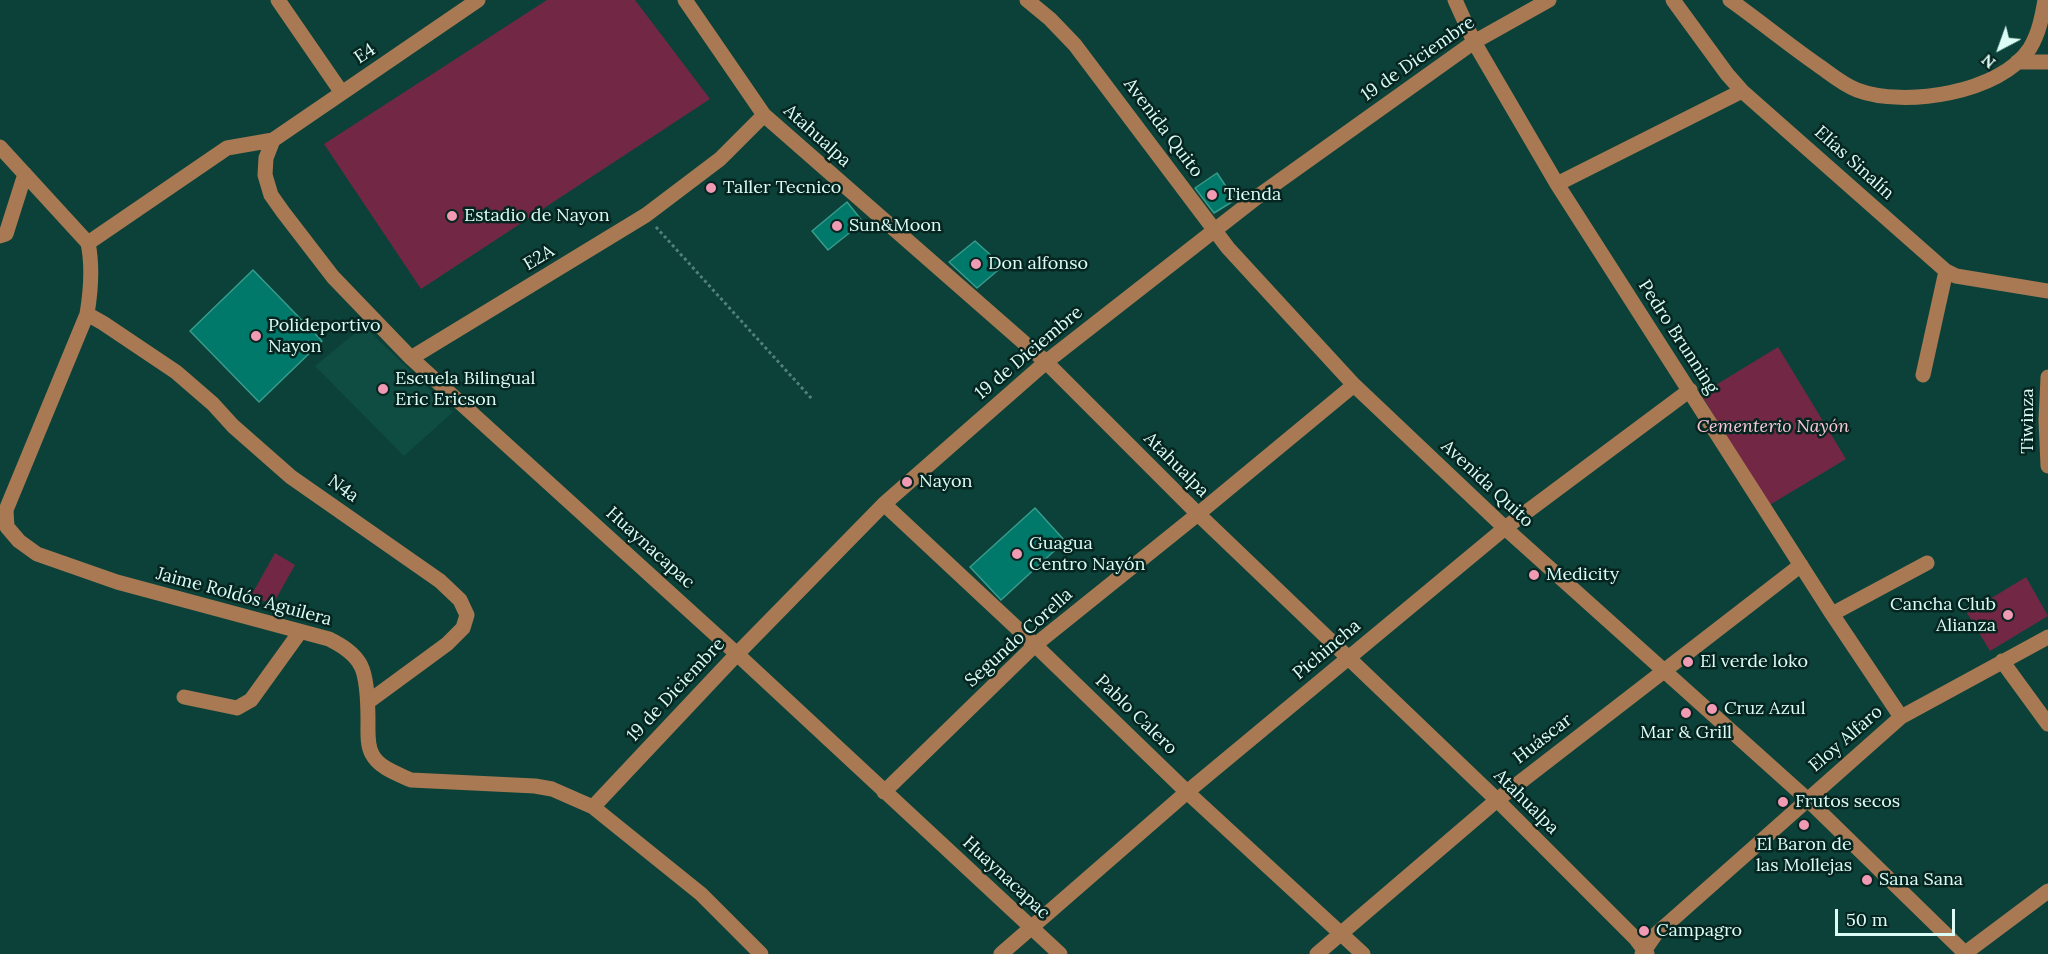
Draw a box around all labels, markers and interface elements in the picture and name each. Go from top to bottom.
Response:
street label: 19 de Diciembre [1357,12,1479,106]
north arrow [1970,18,2030,78]
street label: E4 [350,39,380,69]
text: N [1977,50,1999,73]
street label: Avenida Quito [1119,74,1207,182]
street label: Atahualpa [779,100,855,172]
street label: Elías Sinalín [1810,122,1898,204]
place label: Taller Tecnico [723,177,841,199]
marker: Taller Tecnico [704,181,718,195]
place label: Tienda [1224,184,1281,206]
marker: Tienda [1205,188,1219,202]
place label: Estadio de Nayon [464,205,610,227]
marker: Estadio de Nayon [445,209,459,223]
place label: Sun&Moon [849,215,942,237]
marker: Sun&Moon [830,219,844,233]
street label: E2A [520,240,558,276]
place label: Don alfonso [988,253,1088,275]
marker: Don alfonso [969,257,983,271]
street label: Pedro Brunning [1633,276,1723,398]
street label: 19 de Diciembre [971,302,1087,404]
place label: Polideportivo Nayon [268,315,380,358]
marker: Polideportivo Nayon [249,329,263,343]
place label: Escuela Bilingual Eric Ericson [395,368,535,410]
marker: Escuela Bilingual Eric Ericson [376,382,390,396]
street label: Tiwinza [2017,388,2039,454]
park label: Cementerio Nayón [1697,416,1849,438]
street label: Atahualpa [1139,428,1213,502]
street label: Avenida Quito [1436,436,1538,532]
street label: N4a [323,471,363,507]
place label: Nayon [919,471,973,493]
marker: Nayon [900,475,914,489]
street label: Huaynacapac [601,503,699,593]
place label: Guagua Centro Nayón [1029,533,1146,576]
marker: Guagua Centro Nayón [1010,547,1024,561]
street label: Jaime Roldós Aguilera [154,563,334,631]
place label: Medicity [1546,564,1619,586]
marker: Medicity [1527,568,1541,582]
street label: Segundo Corella [961,584,1077,692]
place label: Cancha Club Alianza [1890,594,1996,636]
marker: Cancha Club Alianza [2001,608,2015,622]
street label: Pichincha [1289,615,1365,685]
street label: 19 de Diciembre [622,634,730,746]
place label: El verde loko [1700,651,1808,673]
marker: El verde loko [1681,655,1695,669]
street label: Pablo Calero [1091,671,1181,759]
place label: Cruz Azul [1724,698,1806,720]
street label: Eloy Alfaro [1805,701,1887,777]
marker: Cruz Azul [1705,702,1719,716]
marker: Mar & Grill [1679,706,1693,720]
street label: Huáscar [1509,709,1577,769]
place label: Mar & Grill [1640,722,1732,744]
street label: Atahualpa [1489,765,1563,839]
place label: Frutos secos [1795,791,1900,813]
marker: Frutos secos [1776,795,1790,809]
marker: El Baron de las Mollejas [1797,818,1811,832]
street label: Huaynacapac [958,832,1054,924]
place label: El Baron de las Mollejas [1756,834,1852,876]
place label: Sana Sana [1879,869,1963,891]
marker: Sana Sana [1860,873,1874,887]
scale bar [1838,897,1958,935]
text: 50 m [1846,908,1888,931]
place label: Campagro [1656,920,1742,942]
marker: Campagro [1637,924,1651,938]

